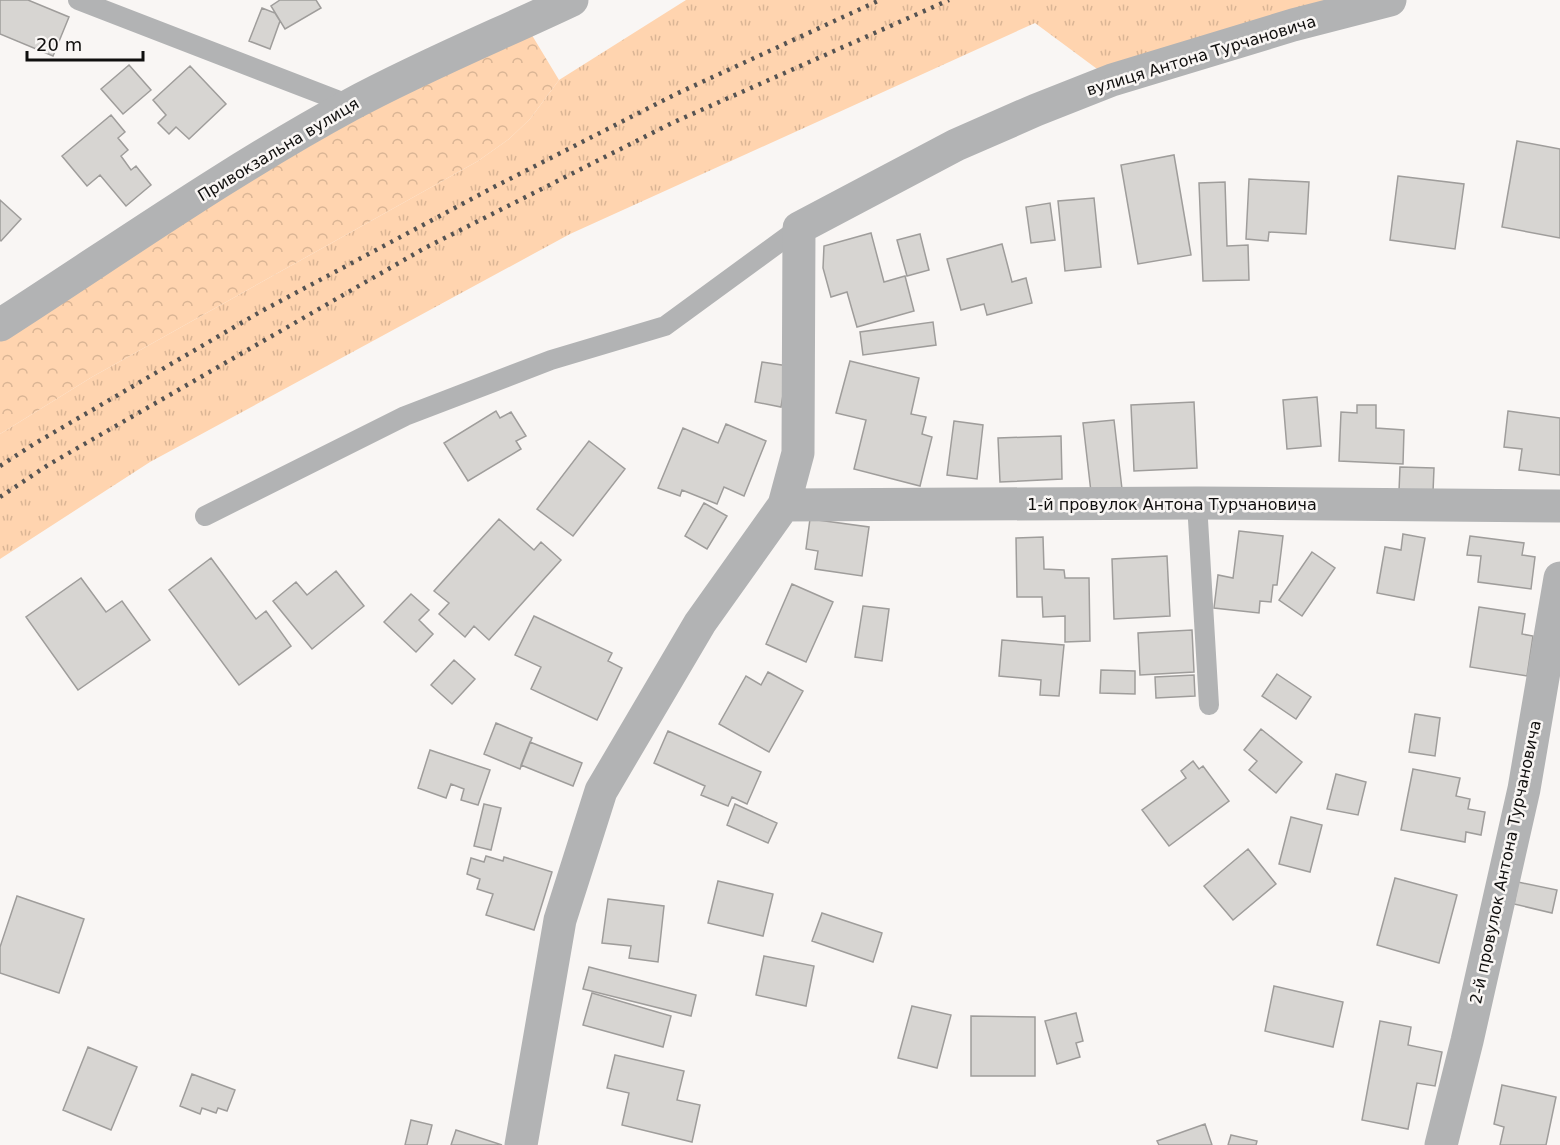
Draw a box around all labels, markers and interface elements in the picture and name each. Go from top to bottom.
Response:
street label: вулиця Антона Турчановича [1084,11,1318,99]
scale bar [27,24,142,62]
text: 20 m [36,34,82,55]
street label: Привокзальна вулиця [194,94,362,205]
street label: 1-й провулок Антона Турчановича [1027,495,1317,514]
street label: 2-й провулок Антона Турчановича [1466,719,1545,1006]

